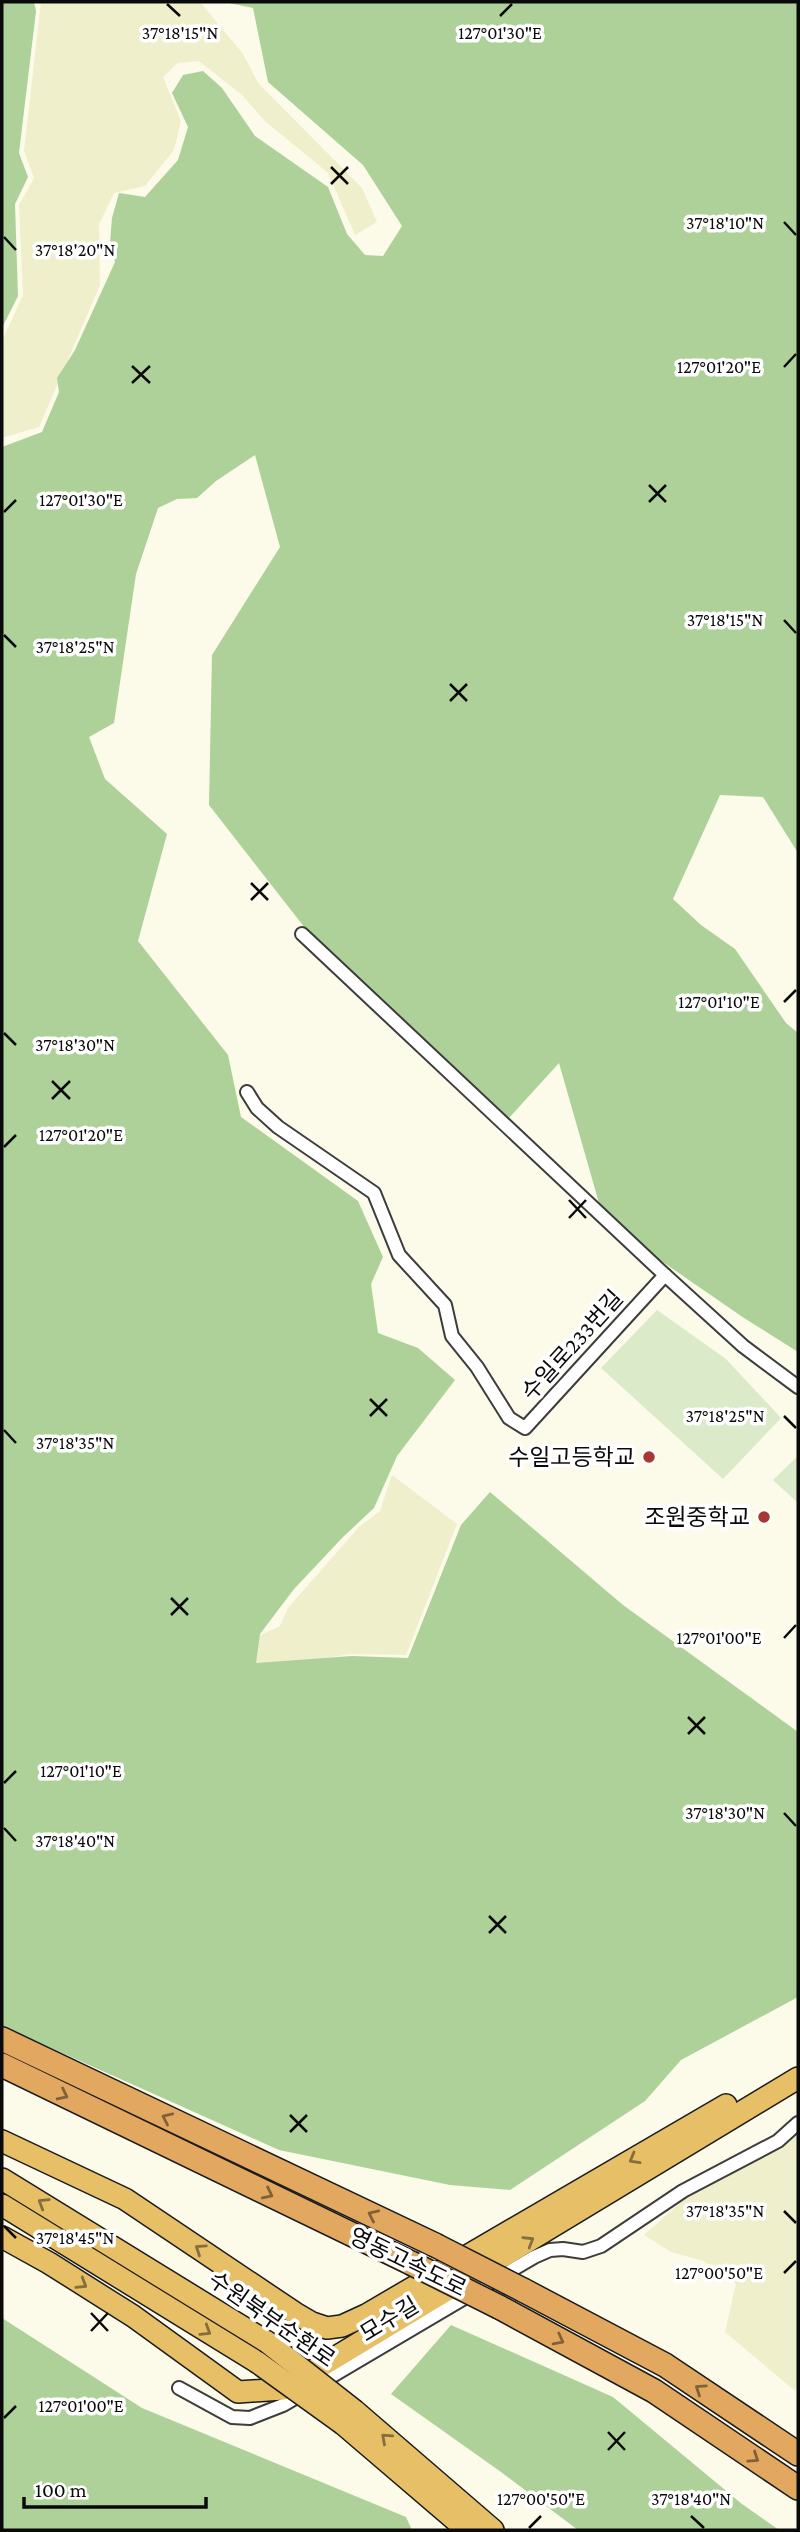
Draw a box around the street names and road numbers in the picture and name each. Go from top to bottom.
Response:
street label: 수일로233번길 [516,1285,628,1405]
street label: 영동고속도로 [345,2222,471,2302]
street label: 수원북부순환로 [204,2266,340,2372]
street label: 모수길 [355,2292,423,2346]

